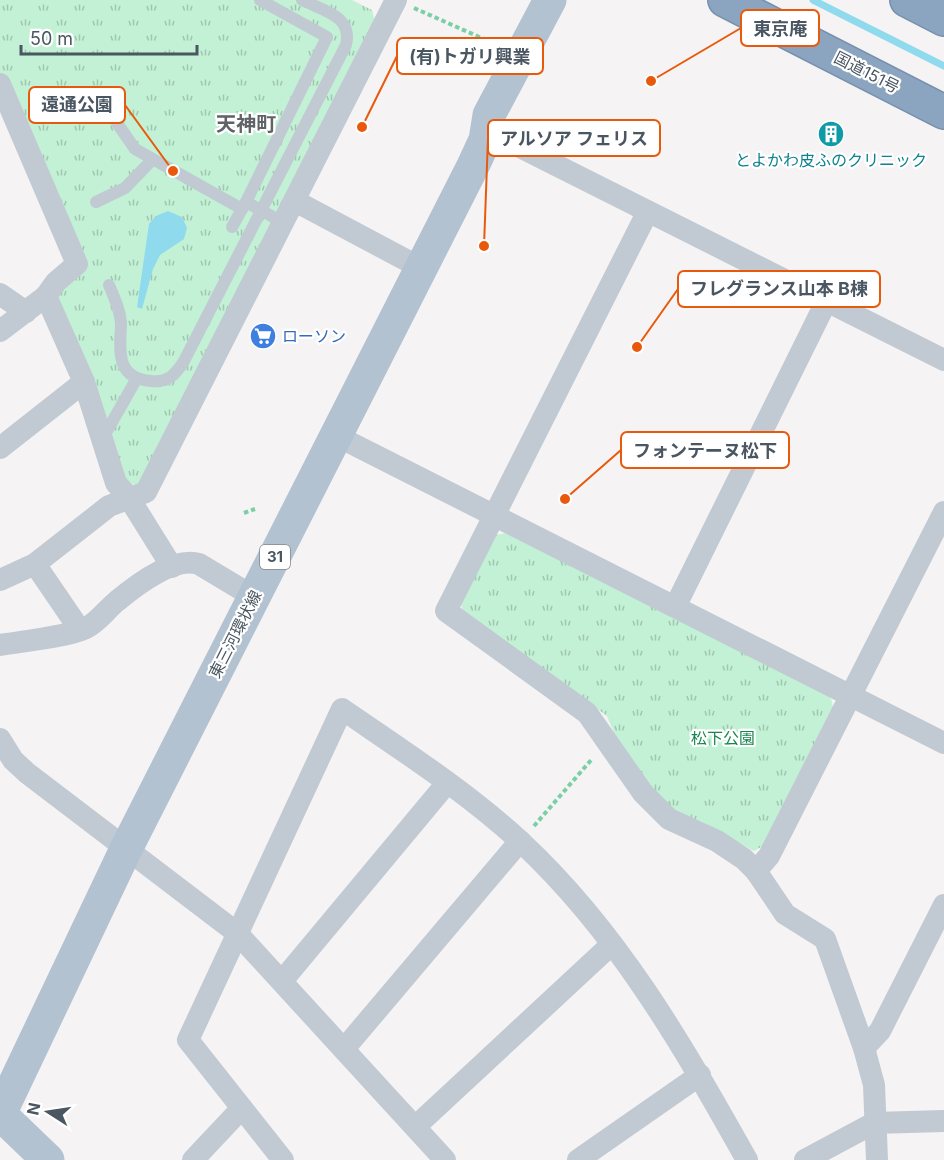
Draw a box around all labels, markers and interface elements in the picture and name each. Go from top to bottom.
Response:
callout: 東京庵 [741,10,819,46]
scale bar [21,18,196,56]
text: 東京庵 [753,18,807,39]
text: 50 m [30,28,73,49]
callout: (有)トガリ興業 [397,38,543,74]
text: (有)トガリ興業 [409,46,531,67]
street label: 国道151号 [831,47,903,97]
callout: 遠通公園 [29,87,125,123]
text: 遠通公園 [41,94,113,115]
district label: 天神町 [216,112,276,136]
building icon: とよかわ皮ふのクリニック [816,119,846,149]
callout: アルソア フェリス [488,120,660,156]
text: アルソア フェリス [500,128,648,149]
place label: とよかわ皮ふのクリニック [735,150,927,170]
callout: フレグランス山本 B棟 [678,271,880,307]
text: フレグランス山本 B棟 [690,278,868,299]
supermarket icon: ローソン [248,321,278,351]
place label: ローソン [282,326,346,346]
callout: フォンテーヌ松下 [621,432,789,468]
text: フォンテーヌ松下 [633,440,777,461]
road number: 31 [260,545,290,569]
street label: 東三河環状線 [204,587,266,681]
park label: 松下公園 [691,728,755,748]
north arrow [18,1082,78,1142]
text: N [22,1101,44,1117]

